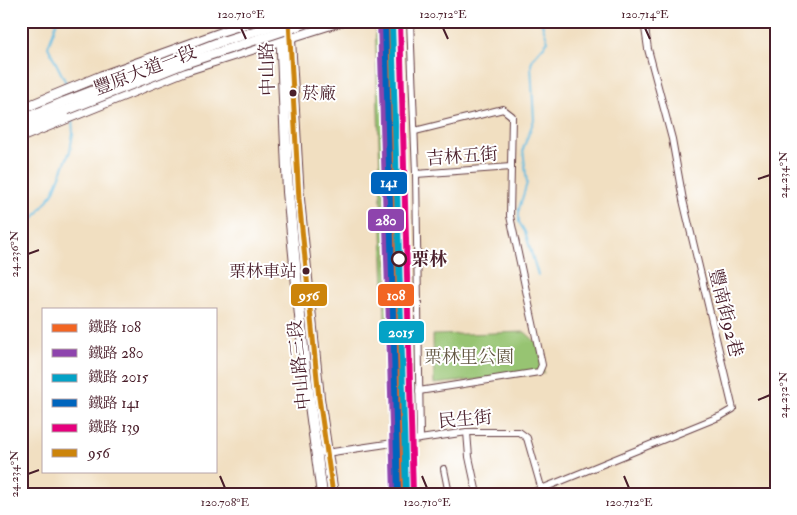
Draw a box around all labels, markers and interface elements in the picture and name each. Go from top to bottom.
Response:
text: 120.710°E [217,7,265,22]
text: 120.712°E [419,7,467,22]
text: 120.714°E [621,7,669,22]
street label: 豐原大道一段 [91,40,200,101]
street label: 中山路 [255,42,280,96]
place label: 菸廠 [302,83,336,104]
marker: 菸廠 [288,88,298,98]
street label: 吉林五街 [425,143,499,170]
text: 24.234°N [776,151,791,199]
line badge: 141 [370,171,408,195]
text: 141 [380,174,398,191]
line badge: 280 [367,208,405,232]
text: 280 [376,212,396,229]
text: 24.236°N [7,230,22,277]
place label: 栗林 [411,248,447,271]
marker: 栗林 [391,251,407,267]
place label: 栗林車站 [229,261,297,282]
marker: 栗林車站 [301,266,311,276]
street label: 豐南街92巷 [703,267,748,360]
line badge: 956 [290,283,328,307]
line badge: 108 [377,283,415,307]
text: 956 [297,287,320,304]
text: 108 [387,287,406,304]
legend [42,308,218,472]
text: 鐵路 108 [88,318,141,337]
street label: 中山路三段 [283,319,316,411]
line badge: 2015 [378,320,425,344]
text: 2015 [388,324,414,341]
text: 鐵路 280 [88,344,144,363]
park label: 栗林里公園 [424,346,514,369]
text: 鐵路 2015 [88,368,149,387]
text: 24.232°N [776,371,791,418]
text: 鐵路 141 [88,394,140,413]
street label: 民生街 [437,406,493,433]
text: 鐵路 139 [88,418,140,437]
text: 956 [87,444,111,463]
text: 24.234°N [7,450,22,498]
text: 120.708°E [201,495,250,510]
text: 120.710°E [403,495,451,510]
text: 120.712°E [605,495,653,510]

